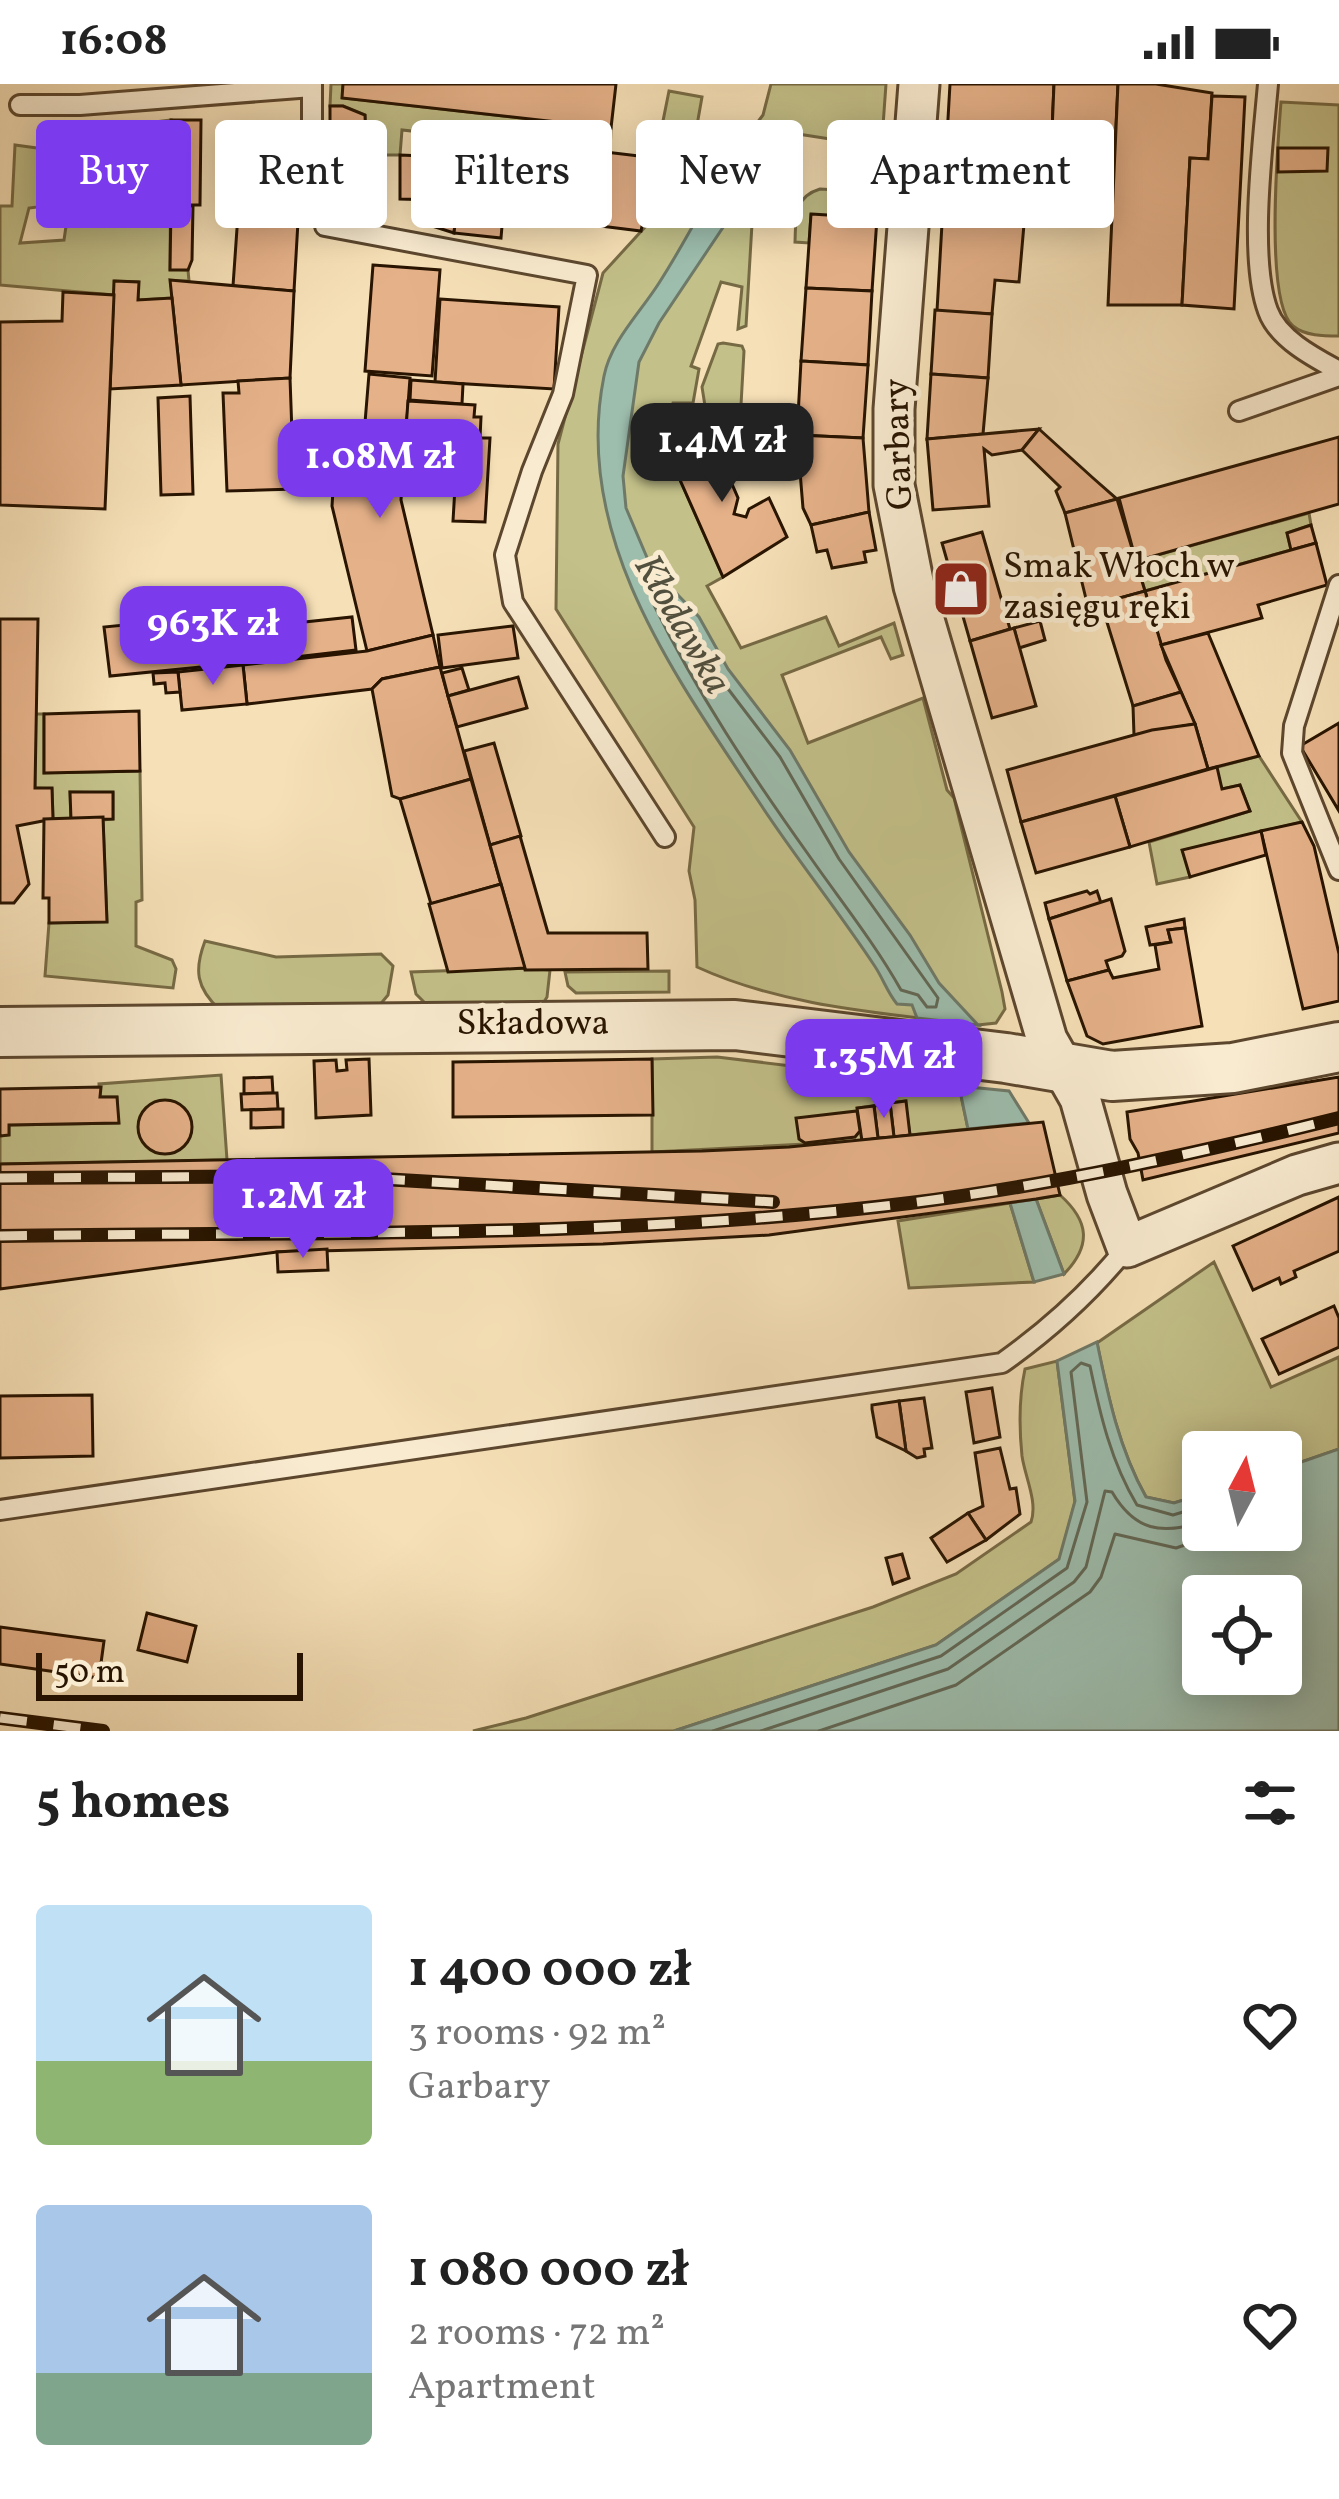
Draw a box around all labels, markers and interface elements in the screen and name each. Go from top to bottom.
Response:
text: 16:08 [60,11,168,74]
chip: Buy [36,120,191,228]
chip: Rent [215,120,387,228]
chip: Filters [411,120,612,228]
chip: New [636,120,803,228]
chip: Apartment [827,120,1114,228]
street label: Garbary [873,377,927,511]
pin: 1.4M zł [611,403,833,505]
text: 1.4M zł [657,415,787,469]
pin: 1.08M zł [256,419,504,521]
text: 1.08M zł [305,431,455,485]
place label: Smak Włoch w zasięgu ręki [1003,543,1235,634]
water label: Kłodawka [619,545,743,705]
shop icon: Smak Włoch w zasięgu ręki [930,558,992,620]
pin: 963K zł [102,586,324,688]
text: 963K zł [147,598,279,652]
street label: Składowa [456,1000,610,1050]
pin: 1.35M zł [760,1019,1008,1121]
text: 1.35M zł [812,1031,956,1085]
pin: 1.2M zł [192,1159,414,1261]
text: 1.2M zł [240,1171,366,1225]
north arrow [1182,1431,1302,1551]
map controls [1182,1431,1302,1695]
button: locate [1182,1575,1302,1695]
scale bar [36,1647,303,1700]
text: 50 m [54,1651,125,1697]
text: 5 homes [36,1768,230,1839]
icon: filters [1237,1770,1303,1836]
text: 1 400 000 zł [408,1936,691,2007]
icon: home [132,1953,276,2097]
icon: heart [1237,1992,1303,2058]
text: 3 rooms · 92 m² [408,2007,666,2061]
text: Garbary [408,2061,550,2115]
text: 1 080 000 zł [408,2236,688,2307]
icon: home [132,2253,276,2397]
icon: heart [1237,2292,1303,2358]
text: 2 rooms · 72 m² [408,2307,665,2361]
text: Apartment [408,2361,596,2415]

